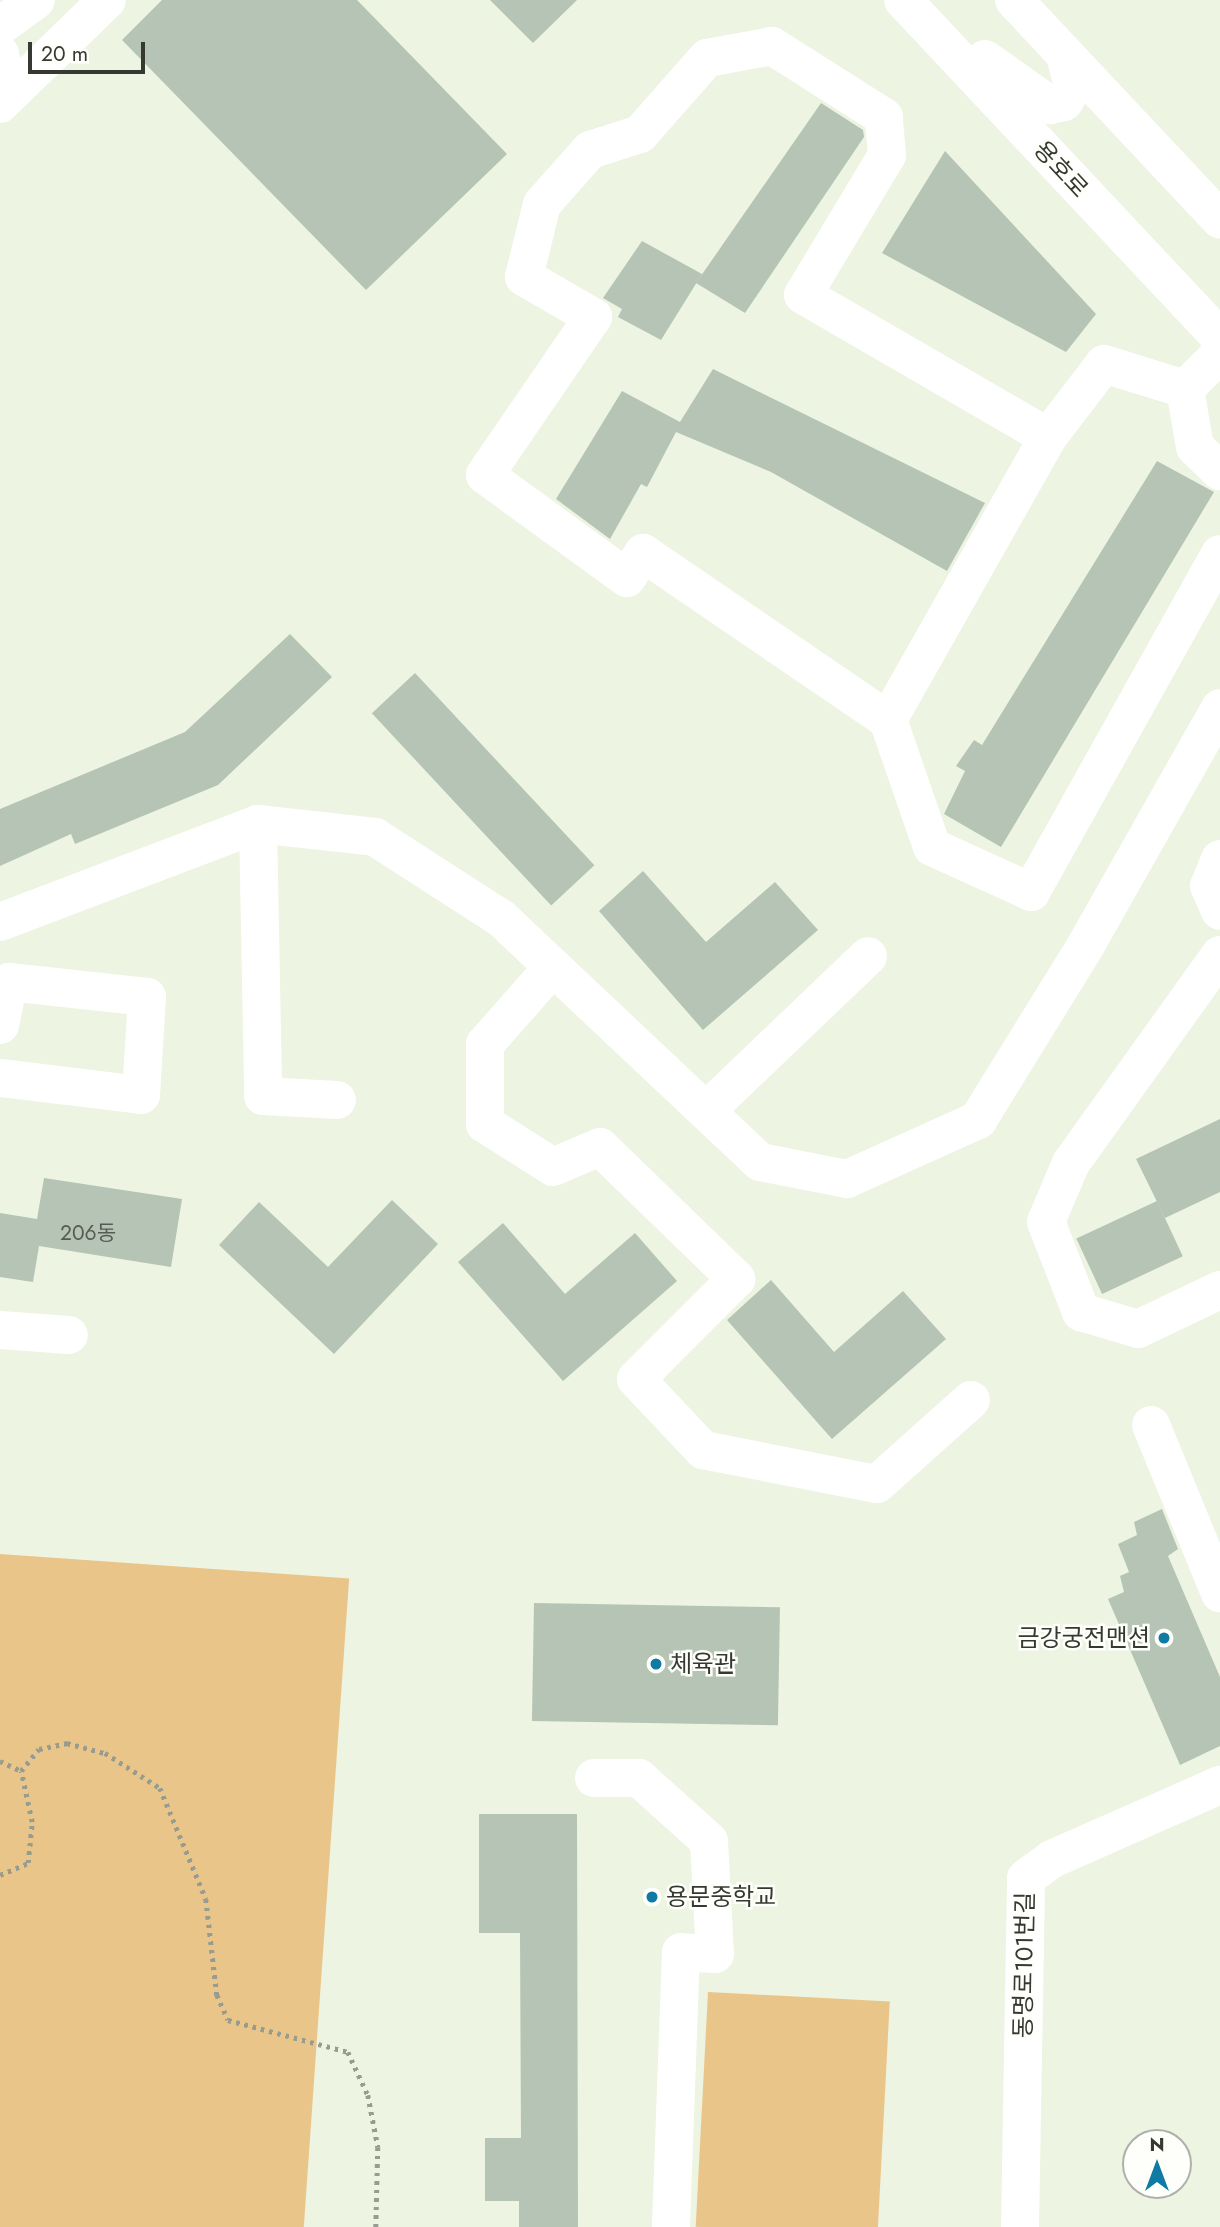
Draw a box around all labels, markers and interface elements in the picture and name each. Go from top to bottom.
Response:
scale bar [32,28,149,72]
text: 20 m [41,39,88,69]
street label: 용호로 [1028,135,1094,203]
house number: 206동 [60,1220,116,1246]
place label: 금강궁전맨션 [1018,1624,1150,1652]
marker: 금강궁전맨션 [1156,1630,1172,1646]
place label: 체육관 [670,1650,736,1678]
marker: 체육관 [648,1656,664,1672]
place label: 용문중학교 [666,1883,776,1911]
marker: 용문중학교 [644,1889,660,1905]
street label: 동명로101번길 [1008,1892,1040,2038]
north arrow [1122,2129,1192,2199]
text: N [1149,2131,1165,2158]

